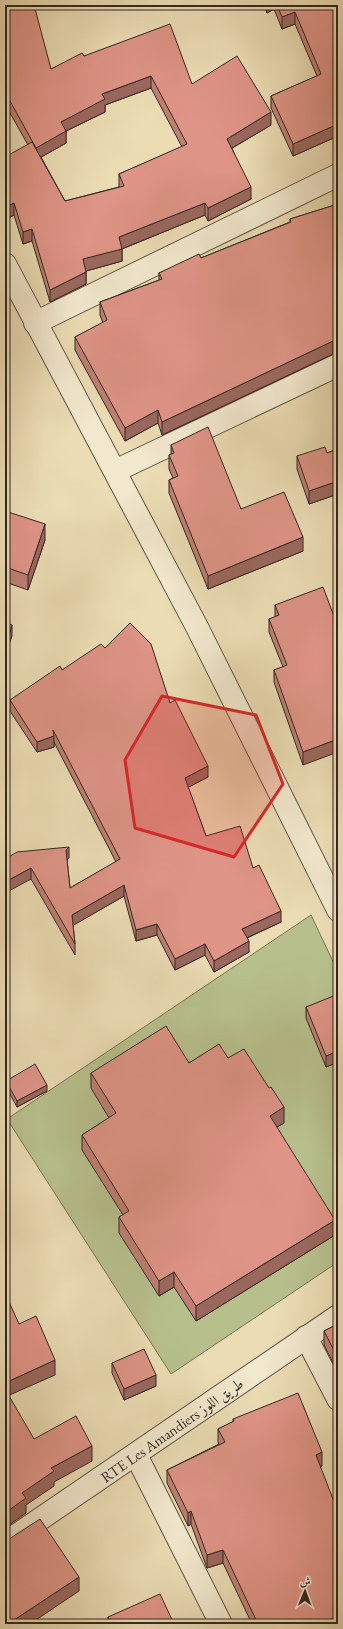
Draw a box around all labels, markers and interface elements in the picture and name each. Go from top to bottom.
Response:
street label: RTE Les Amandiers طريق اللوز [97,1373,248,1487]
north arrow [285,1571,325,1611]
text: ش [300,1574,311,1588]

